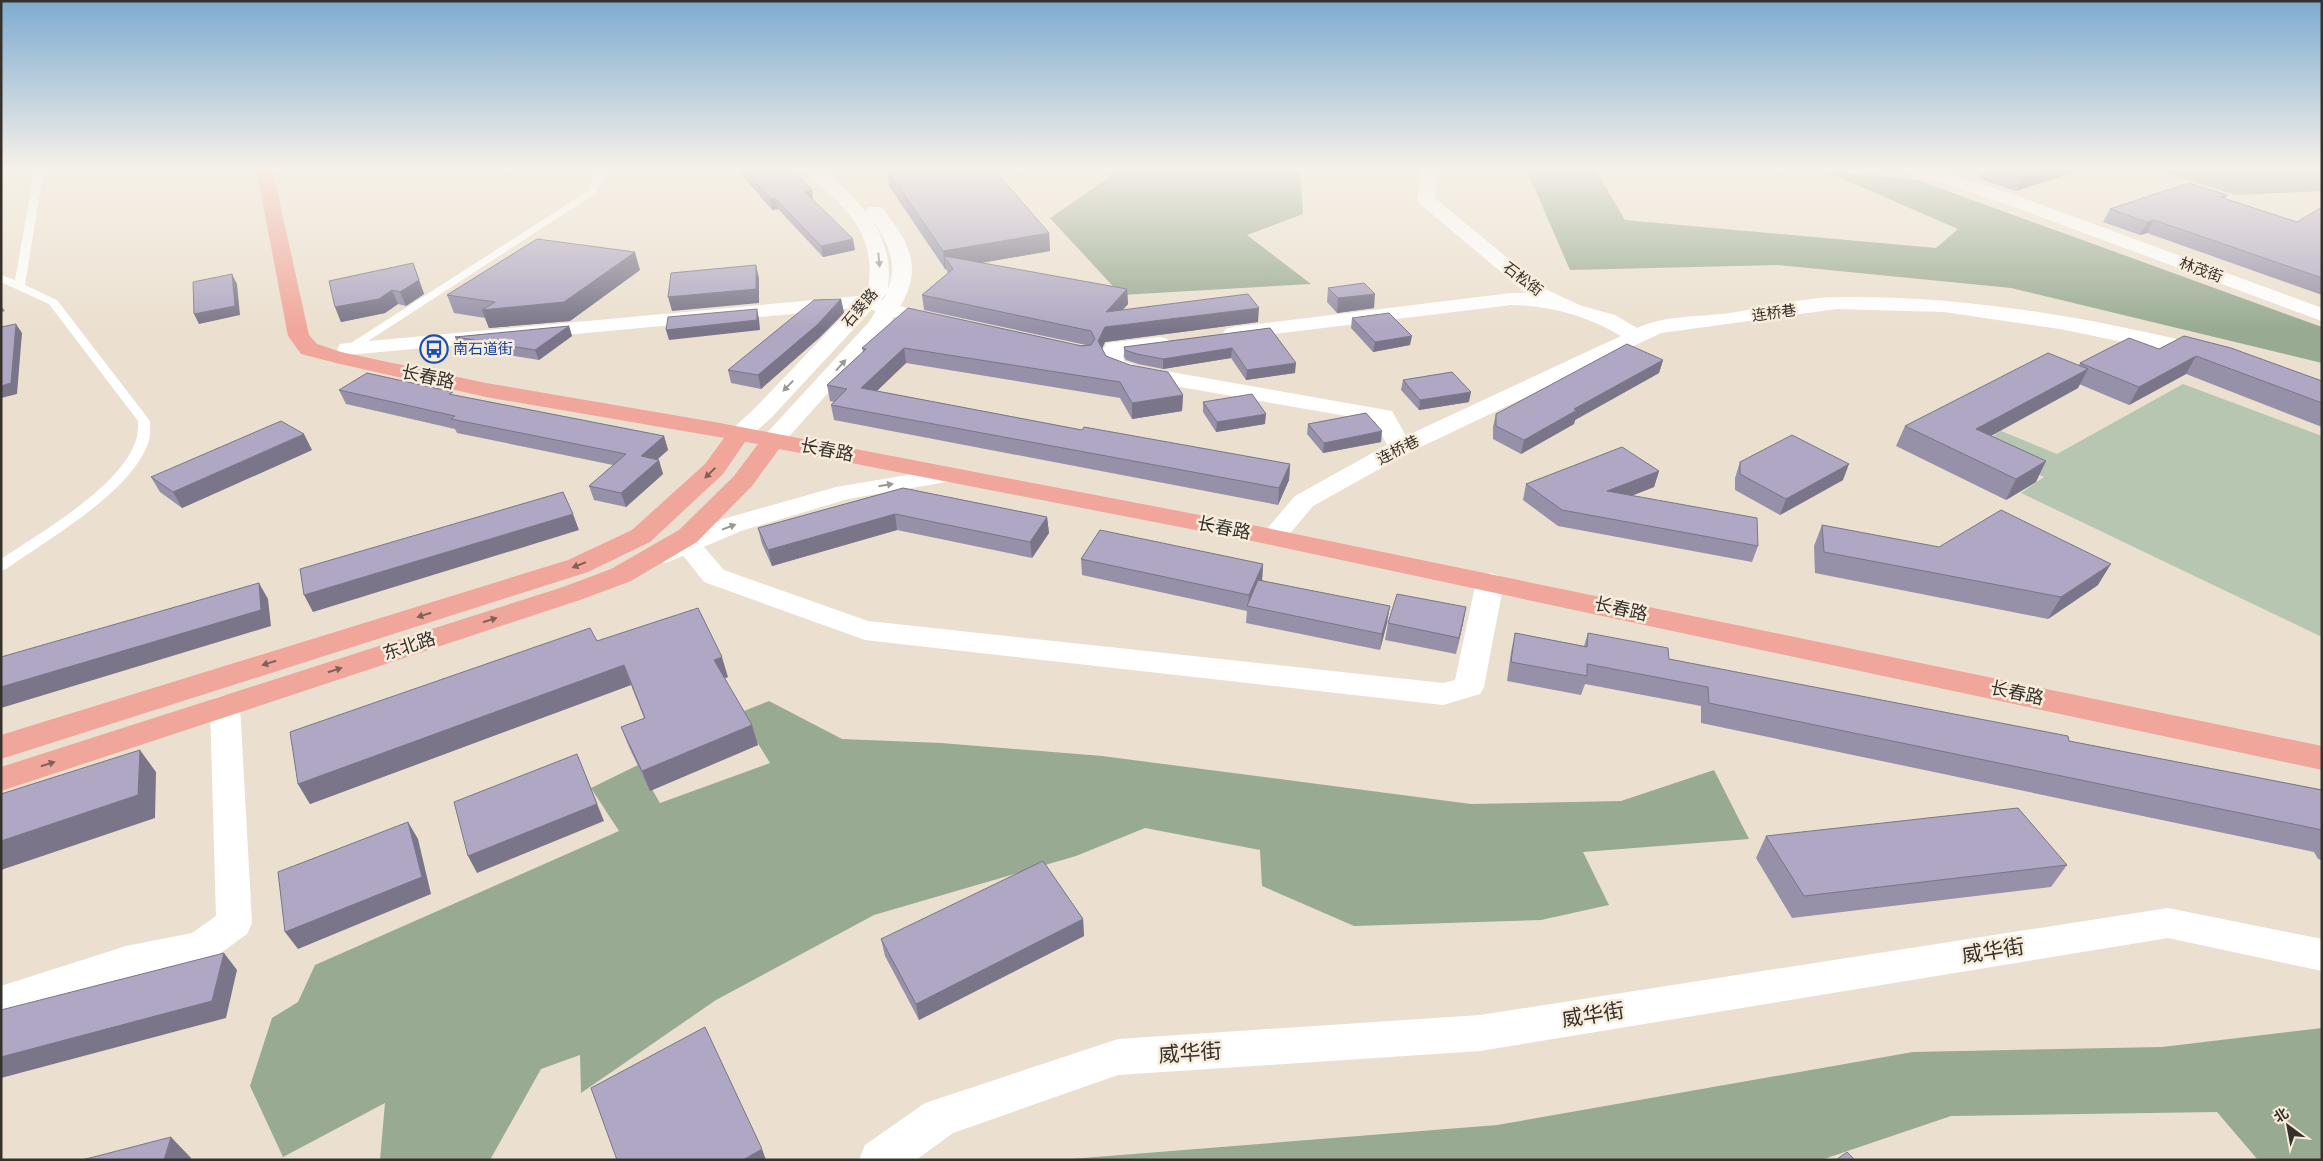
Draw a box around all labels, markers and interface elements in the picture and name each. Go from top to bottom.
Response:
one-way arrow [875,252,883,268]
street label: 林茂街 [2177,254,2225,286]
street label: 石松街 [1500,258,1546,300]
street label: 石葵路 [839,285,881,331]
street label: 连桥巷 [1750,301,1798,325]
bus stop icon: 南石道街 [419,334,449,364]
place label: 南石道街 [453,340,513,358]
one-way arrow [835,358,846,371]
street label: 长春路 [400,361,457,392]
one-way arrow [782,380,794,392]
street label: 连桥巷 [1374,432,1422,468]
street label: 长春路 [799,434,856,465]
one-way arrow [704,466,716,478]
one-way arrow [879,481,895,489]
street label: 长春路 [1196,512,1253,543]
one-way arrow [722,523,737,531]
one-way arrow [572,562,586,570]
street label: 长春路 [1593,593,1650,624]
one-way arrow [416,611,431,619]
one-way arrow [482,615,497,623]
street label: 东北路 [380,627,438,664]
one-way arrow [261,660,276,668]
one-way arrow [328,666,343,674]
street label: 长春路 [1989,677,2046,708]
one-way arrow [40,760,55,767]
street label: 威华街 [1960,933,2026,968]
street label: 威华街 [1560,997,1626,1032]
street label: 威华街 [1158,1038,1222,1067]
north arrow [2263,1101,2313,1151]
text: 北 [2271,1104,2291,1125]

